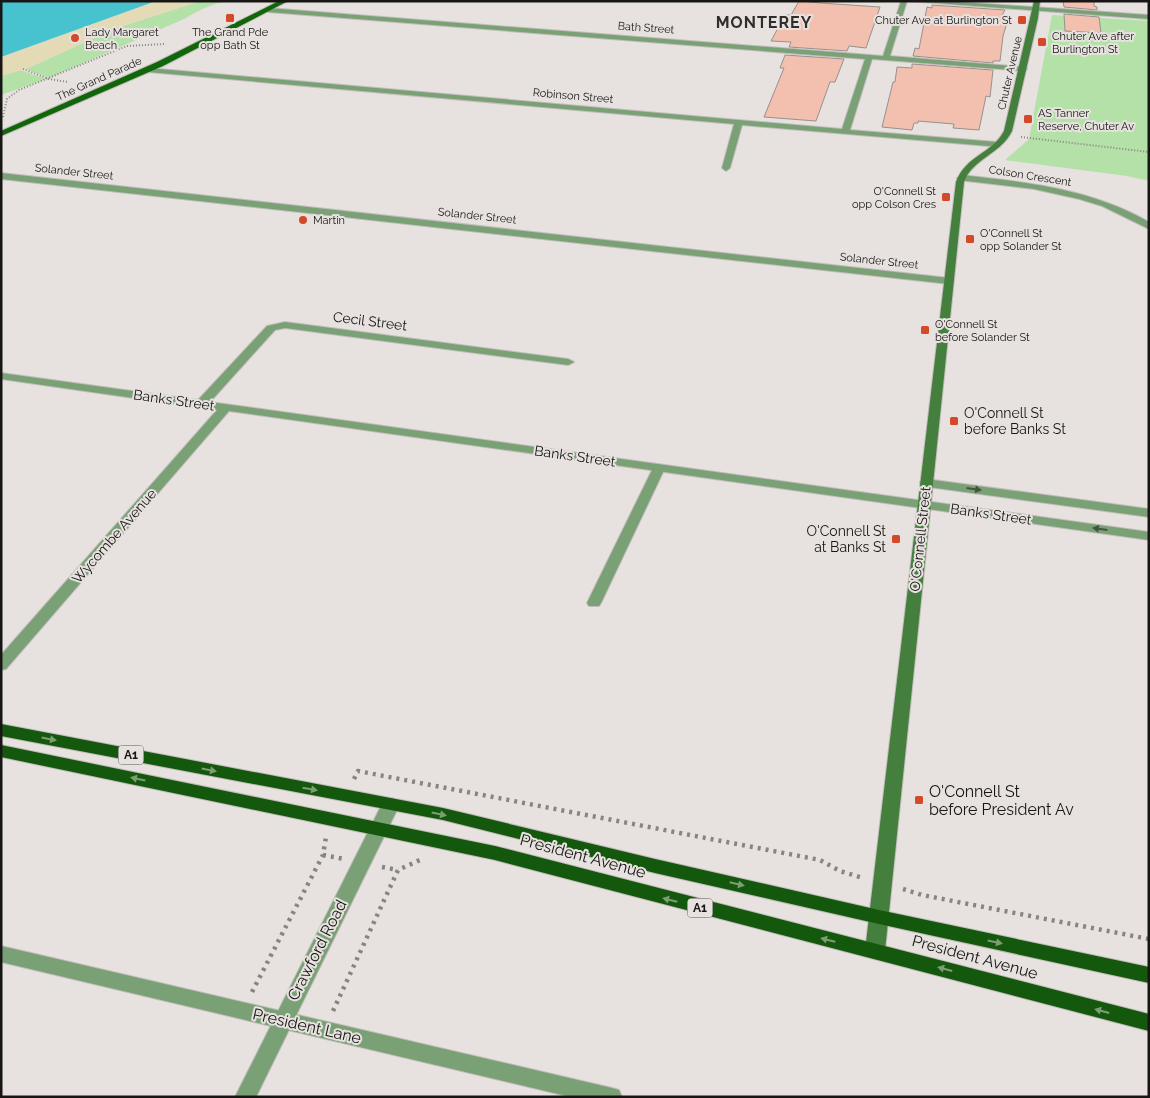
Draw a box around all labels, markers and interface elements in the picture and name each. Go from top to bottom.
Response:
marker: The Grand Pde opp Bath St [224,12,236,24]
district label: MONTEREY [716,13,812,32]
place label: Chuter Ave at Burlington St [875,14,1012,27]
marker: Chuter Ave at Burlington St [1016,14,1028,26]
street label: Bath Street [617,20,675,36]
place label: Lady Margaret Beach [85,26,159,52]
place label: The Grand Pde opp Bath St [192,26,269,52]
place label: Chuter Ave after Burlington St [1052,30,1134,56]
marker: Lady Margaret Beach [69,32,81,44]
street label: Chuter Avenue [995,34,1025,111]
marker: Chuter Ave after Burlington St [1036,36,1048,48]
street label: The Grand Parade [54,54,144,104]
street label: Robinson Street [532,86,614,106]
place label: AS Tanner Reserve, Chuter Av [1038,107,1134,133]
marker: AS Tanner Reserve, Chuter Av [1022,113,1034,125]
street label: Solander Street [34,161,114,183]
street label: Colson Crescent [988,163,1073,189]
place label: O'Connell St opp Colson Cres [852,185,936,211]
marker: O'Connell St opp Colson Cres [940,191,952,203]
street label: Solander Street [437,205,517,227]
marker: Martin [297,214,309,226]
place label: Martin [313,214,345,227]
place label: O'Connell St opp Solander St [980,227,1062,253]
marker: O'Connell St opp Solander St [964,233,976,245]
street label: Solander Street [839,250,919,272]
street label: Cecil Street [332,309,408,334]
place label: O'Connell St before Solander St [935,318,1030,344]
marker: O'Connell St before Solander St [919,324,931,336]
street label: Banks Street [132,386,216,414]
place label: O'Connell St before Banks St [964,405,1066,437]
marker: O'Connell St before Banks St [948,415,960,427]
street label: Banks Street [533,442,617,470]
street label: O'Connell Street [907,485,933,592]
street label: Wycombe Avenue [69,486,159,586]
one-way arrow [967,486,983,494]
street label: Banks Street [949,500,1033,528]
place label: O'Connell St at Banks St [806,523,886,555]
one-way arrow [1092,525,1108,533]
marker: O'Connell St at Banks St [890,533,902,545]
one-way arrow [42,735,57,743]
road number: A1 [118,746,144,764]
one-way arrow [201,767,217,775]
one-way arrow [130,775,145,783]
place label: O'Connell St before President Av [929,782,1074,819]
one-way arrow [302,785,318,793]
marker: O'Connell St before President Av [913,794,925,806]
one-way arrow [431,810,447,818]
street label: President Avenue [518,830,648,882]
one-way arrow [729,880,744,888]
street label: Crawford Road [283,896,351,1003]
one-way arrow [663,896,678,904]
road number: A1 [688,898,712,918]
street label: President Avenue [910,931,1040,983]
one-way arrow [820,936,835,944]
one-way arrow [988,938,1003,946]
one-way arrow [937,965,952,973]
street label: President Lane [251,1004,363,1048]
one-way arrow [1094,1007,1109,1015]

